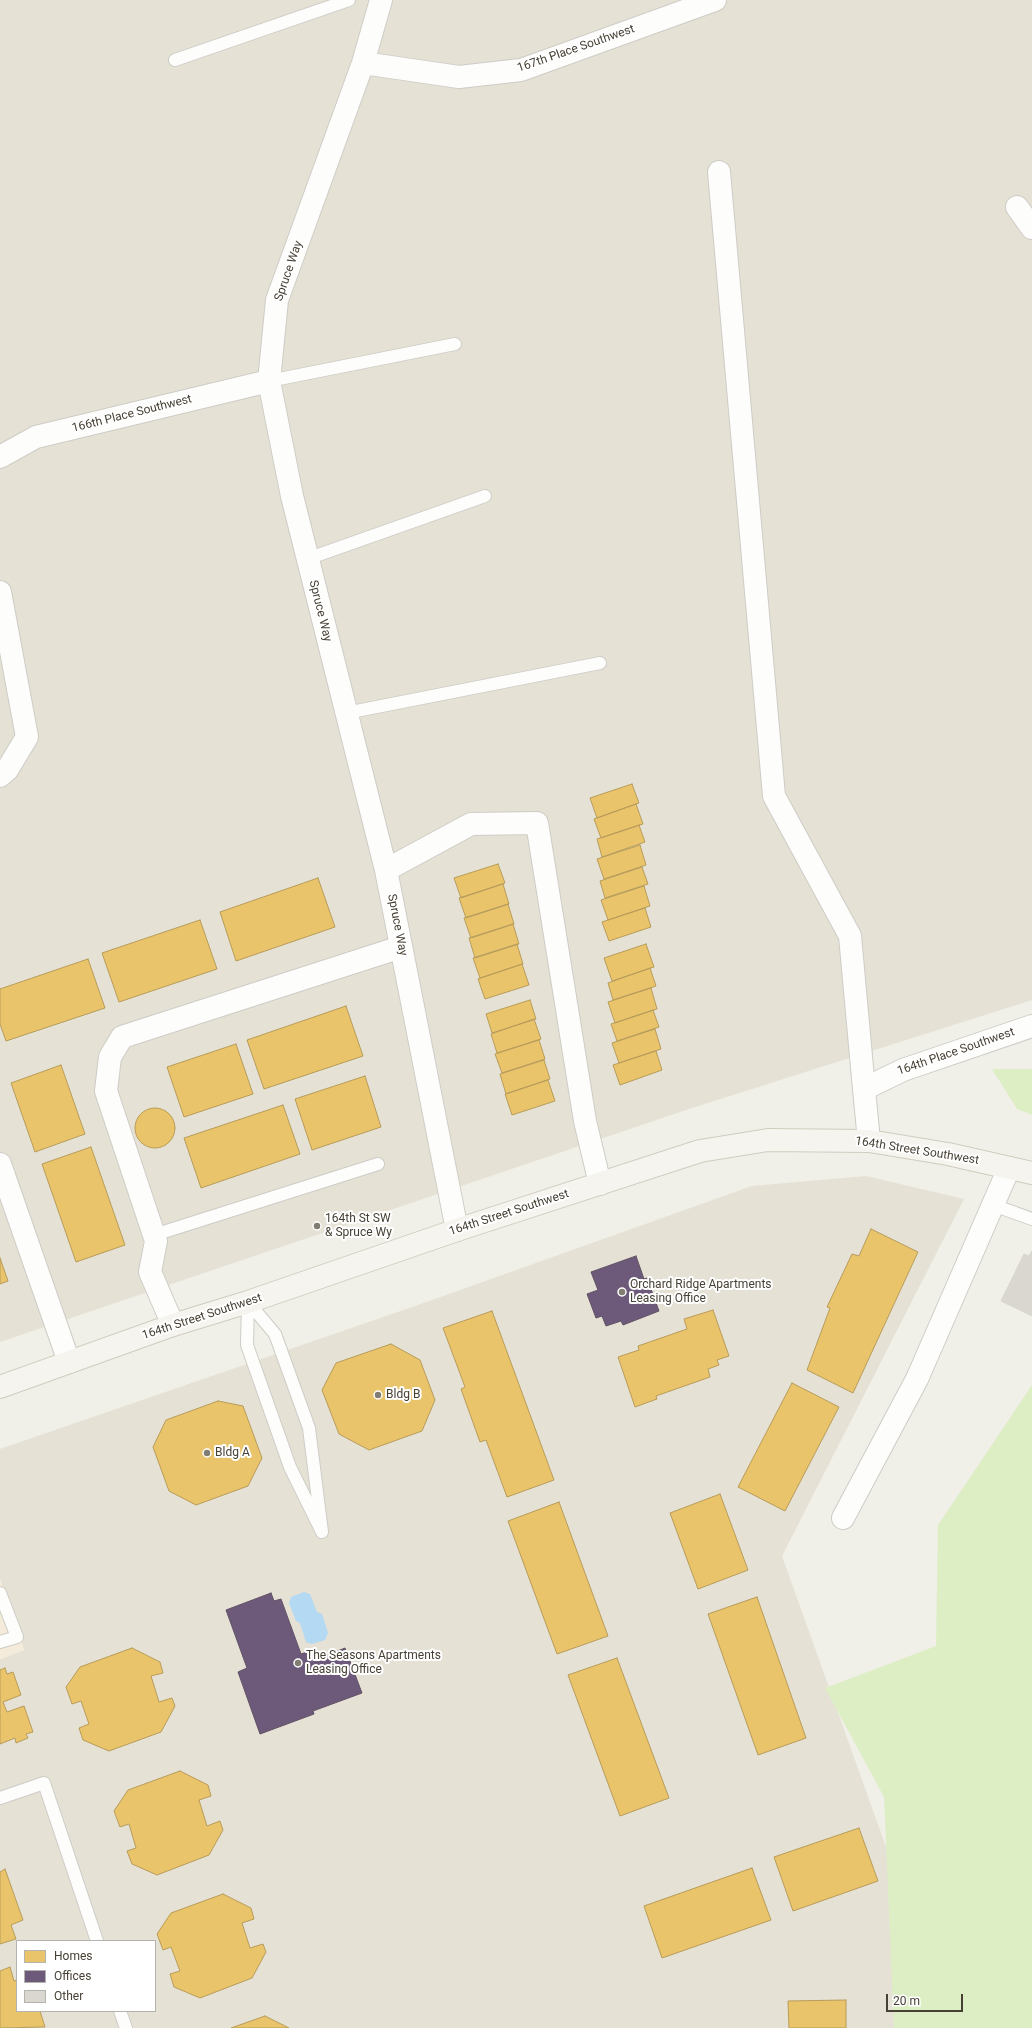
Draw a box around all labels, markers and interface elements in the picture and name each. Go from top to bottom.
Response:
street label: 167th Place Southwest [516,22,636,76]
street label: Spruce Way [272,239,306,303]
street label: 166th Place Southwest [71,392,193,436]
street label: Spruce Way [305,579,335,643]
street label: Spruce Way [384,893,410,957]
street label: 164th Place Southwest [896,1025,1016,1079]
street label: 164th Street Southwest [854,1134,980,1168]
street label: 164th Street Southwest [447,1187,571,1239]
place label: 164th St SW & Spruce Wy [325,1212,392,1240]
marker: 164th St SW & Spruce Wy [312,1221,322,1231]
place label: Orchard Ridge Apartments Leasing Office [630,1278,771,1306]
marker: Orchard Ridge Apartments Leasing Office [617,1287,627,1297]
street label: 164th Street Southwest [140,1291,264,1343]
place label: Bldg B [386,1388,420,1402]
marker: Bldg B [373,1390,383,1400]
place label: Bldg A [215,1446,250,1460]
marker: Bldg A [202,1448,212,1458]
place label: The Seasons Apartments Leasing Office [306,1649,441,1677]
marker: The Seasons Apartments Leasing Office [293,1658,303,1668]
legend [16,1940,156,2012]
text: Homes [54,1949,92,1963]
text: Offices [54,1969,91,1983]
scale bar [888,1986,965,2012]
text: Other [54,1989,83,2003]
text: 20 m [893,1994,920,2008]

